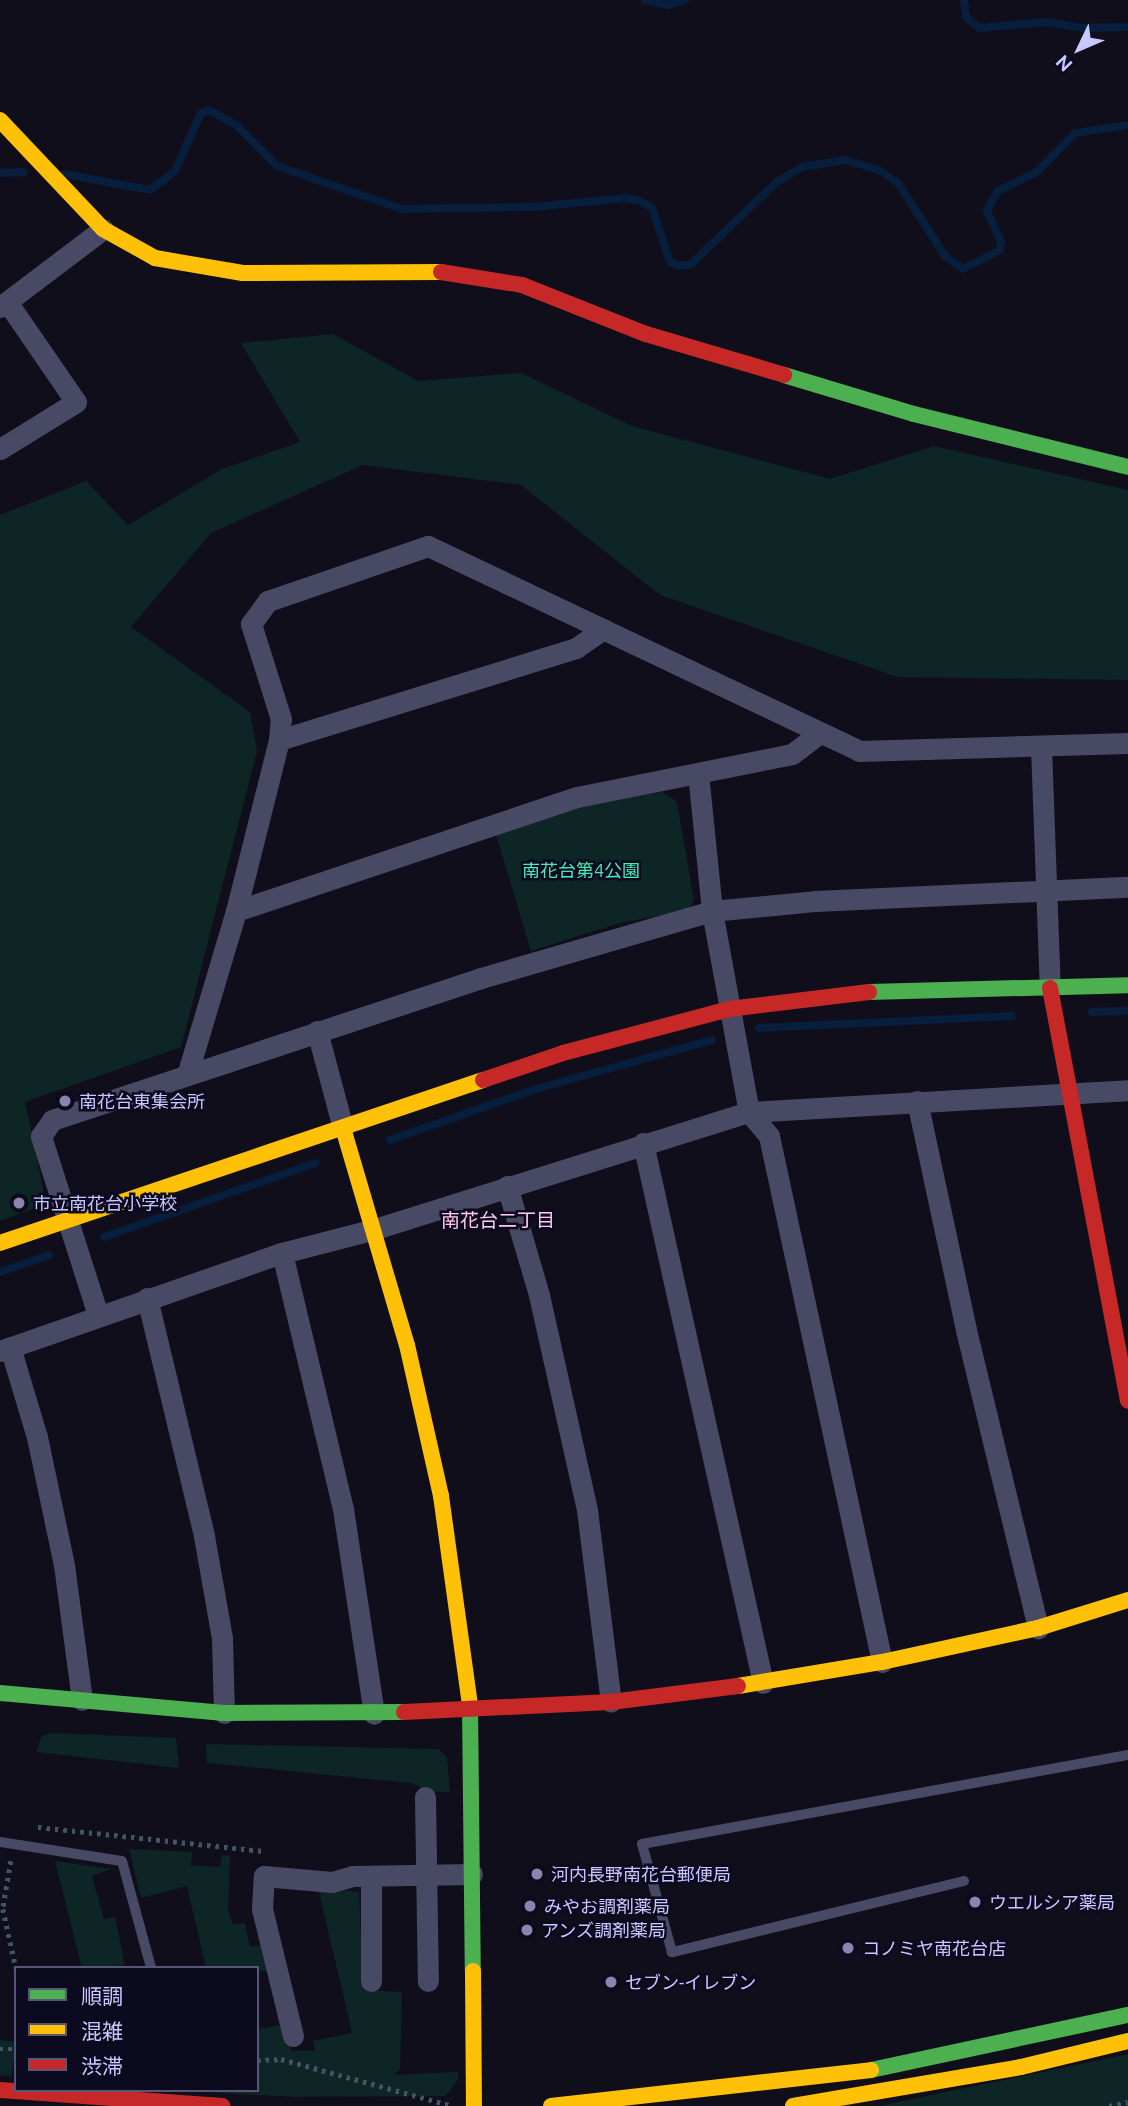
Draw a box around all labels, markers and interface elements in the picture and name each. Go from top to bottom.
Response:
north arrow [1044,14,1114,84]
text: N [1051,51,1077,76]
park label: 南花台第4公園 [522,859,640,881]
place label: 南花台東集会所 [79,1090,205,1112]
marker: 南花台東集会所 [57,1093,73,1109]
place label: 市立南花台小学校 [33,1192,177,1214]
marker: 市立南花台小学校 [11,1195,27,1211]
district label: 南花台二丁目 [441,1210,555,1232]
place label: 河内長野南花台郵便局 [551,1863,731,1885]
marker: 河内長野南花台郵便局 [529,1866,545,1882]
place label: ウエルシア薬局 [989,1891,1115,1913]
marker: ウエルシア薬局 [967,1894,983,1910]
place label: みやお調剤薬局 [544,1895,670,1917]
marker: みやお調剤薬局 [522,1898,538,1914]
place label: アンズ調剤薬局 [541,1919,667,1941]
marker: アンズ調剤薬局 [519,1922,535,1938]
place label: コノミヤ南花台店 [862,1937,1006,1959]
marker: コノミヤ南花台店 [840,1940,856,1956]
legend [14,1966,259,2092]
place label: セブン-イレブン [625,1971,756,1993]
marker: セブン-イレブン [603,1974,619,1990]
text: 順調 [81,1984,123,2008]
text: 混雑 [81,2019,123,2043]
text: 渋滞 [81,2054,123,2078]

